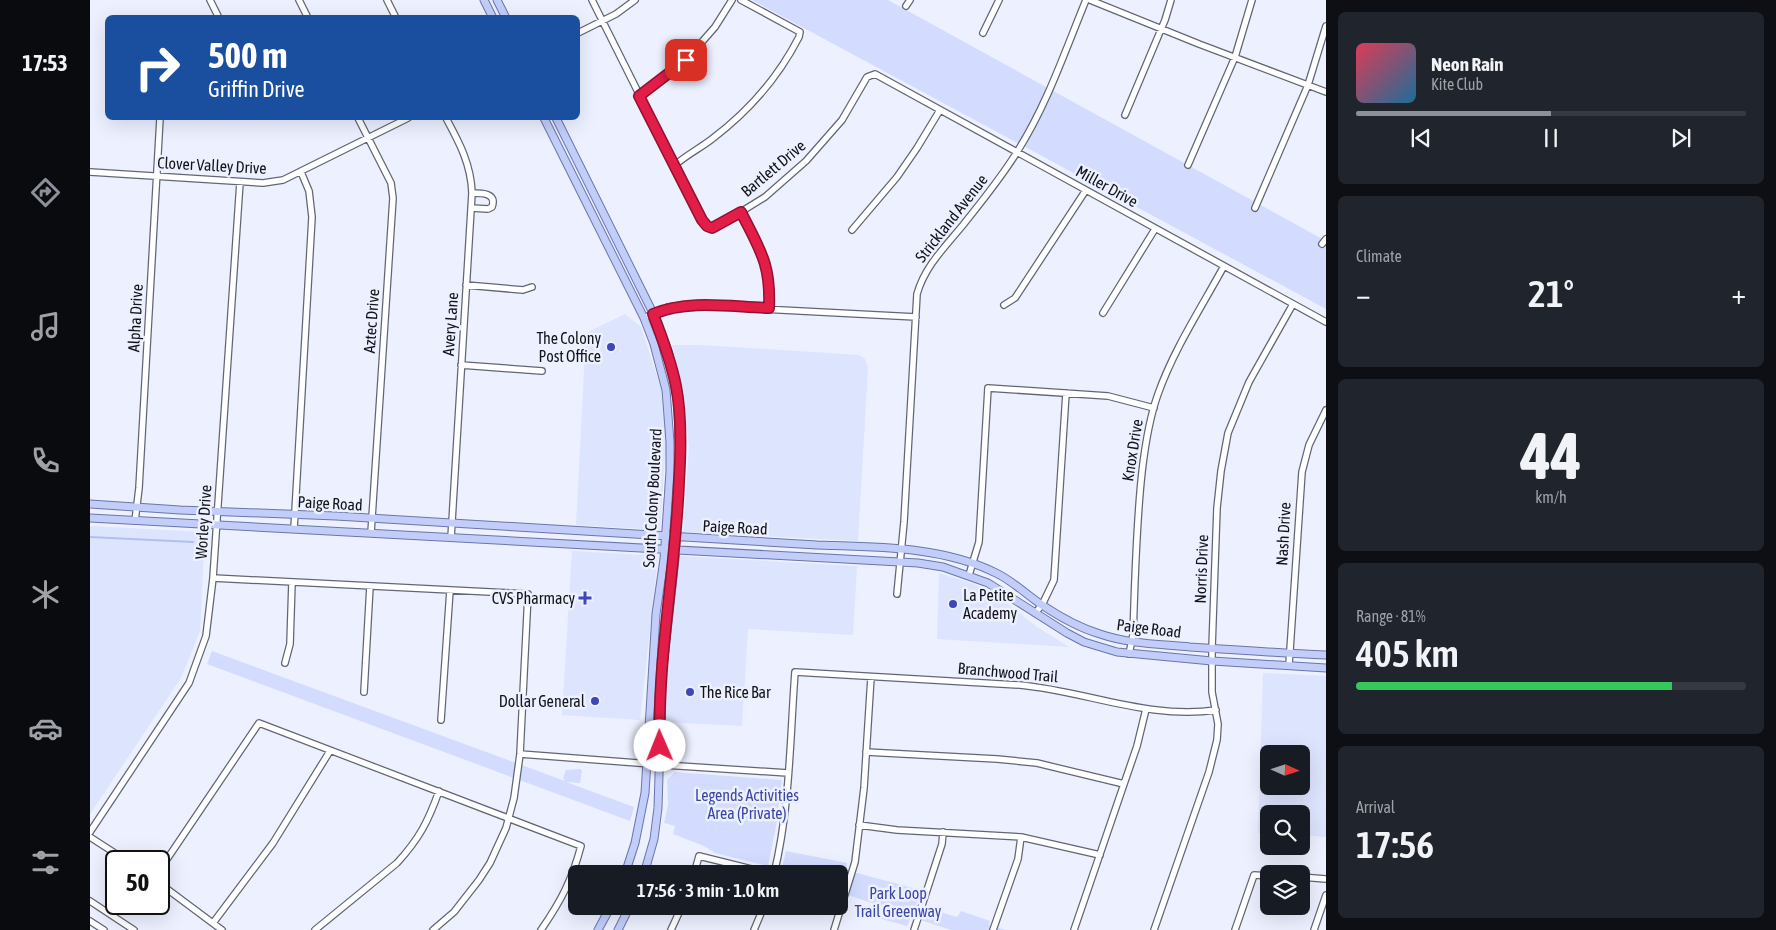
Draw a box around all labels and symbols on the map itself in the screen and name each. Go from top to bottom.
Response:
pin [665,39,707,81]
street label: Bartlett Drive [737,136,809,200]
street label: Clover Valley Drive [157,153,267,178]
street label: Miller Drive [1073,162,1141,210]
street label: Strickland Avenue [911,171,991,265]
street label: Alpha Drive [124,284,147,353]
street label: Aztec Drive [360,288,382,354]
street label: Avery Lane [439,292,462,356]
place label: The Colony Post Office [536,329,601,365]
marker: The Colony Post Office [605,341,617,353]
street label: Knox Drive [1118,418,1146,482]
street label: South Colony Boulevard [639,428,666,568]
street label: Worley Drive [191,484,216,560]
street label: Paige Road [297,492,363,515]
street label: Nash Drive [1272,502,1294,566]
street label: Paige Road [702,516,768,539]
street label: Norris Drive [1191,534,1211,604]
place label: La Petite Academy [963,586,1018,623]
place label: CVS Pharmacy [492,589,575,608]
marker: CVS Pharmacy [579,592,591,604]
marker: La Petite Academy [947,598,959,610]
street label: Paige Road [1115,615,1182,642]
street label: Branchwood Trail [957,659,1060,685]
place label: The Rice Bar [700,683,771,701]
marker: The Rice Bar [684,686,696,698]
place label: Dollar General [499,692,586,710]
marker: Dollar General [589,695,601,707]
position arrow [633,719,685,771]
north arrow [1260,745,1310,795]
park label: Legends Activities Area (Private) [695,786,799,823]
speed limit sign: 50 [105,850,170,915]
park label: Park Loop Trail Greenway [855,884,942,921]

